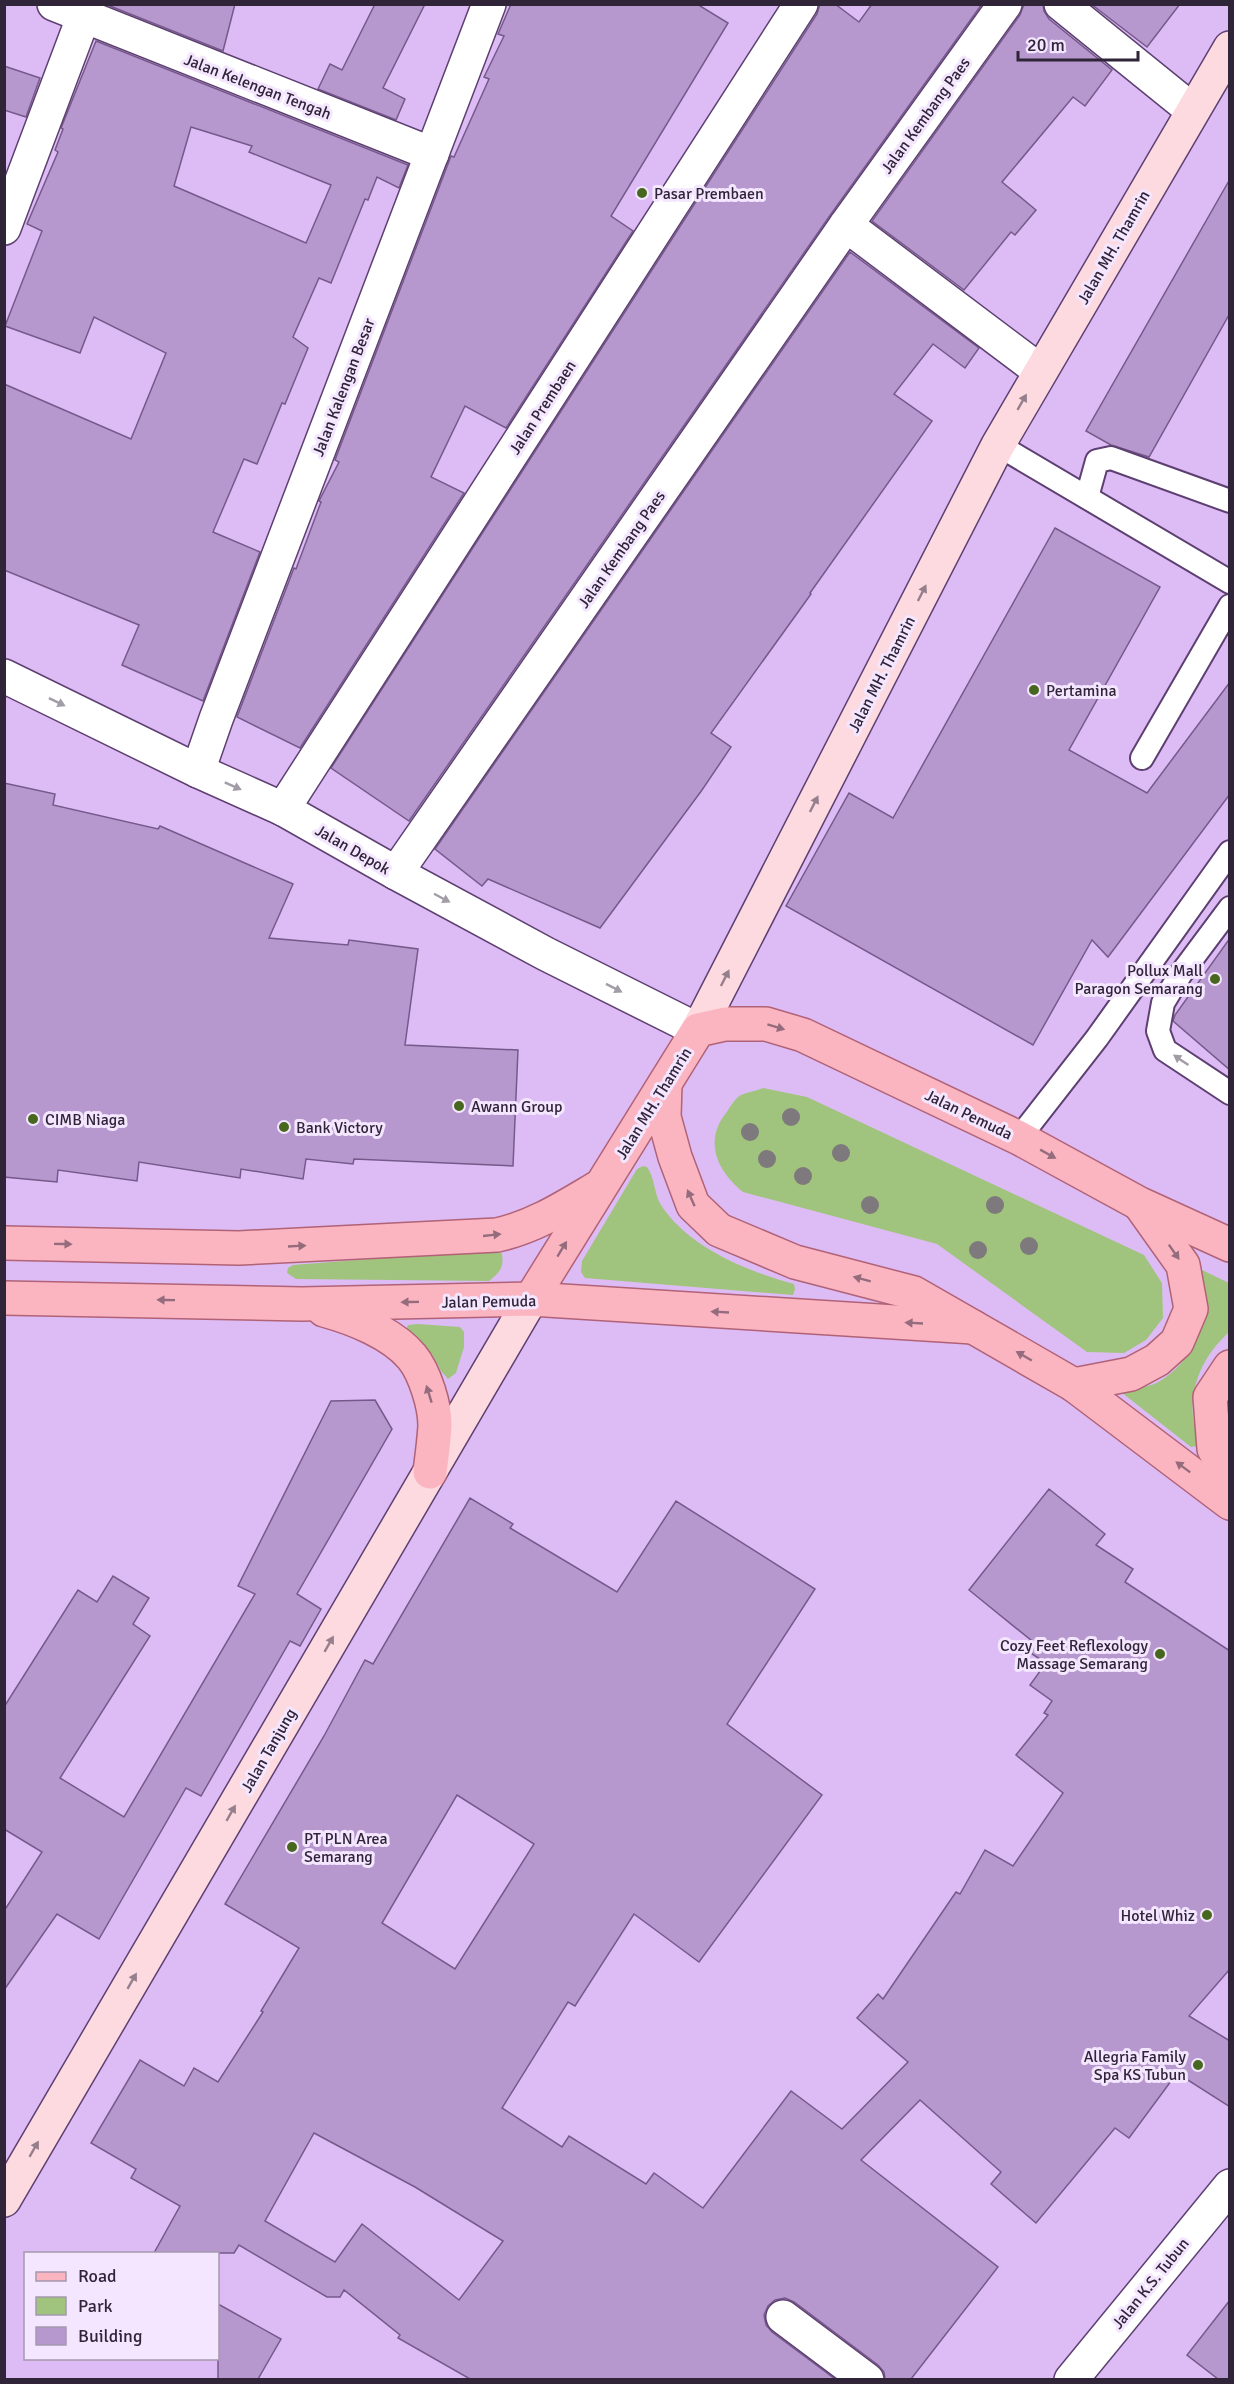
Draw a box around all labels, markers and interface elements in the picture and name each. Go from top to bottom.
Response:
scale bar [1018,24,1138,62]
text: 20 m [1027,34,1065,56]
street label: Jalan Kelengan Tengah [181,50,334,124]
street label: Jalan Kembang Paes [877,53,975,178]
place label: Pasar Prembaen [654,184,764,204]
marker: Pasar Prembaen [635,186,649,200]
street label: Jalan MH. Thamrin [1073,187,1155,308]
street label: Jalan Kalengan Besar [308,315,380,459]
street label: Jalan Prembaen [505,357,581,458]
one-way arrow [1017,394,1028,410]
street label: Jalan Kembang Paes [574,487,670,612]
one-way arrow [917,585,927,602]
street label: Jalan MH. Thamrin [844,613,920,736]
place label: Pertamina [1046,681,1117,701]
marker: Pertamina [1027,683,1041,697]
one-way arrow [48,696,66,706]
one-way arrow [224,782,241,791]
one-way arrow [809,796,819,813]
street label: Jalan Depok [311,820,394,879]
one-way arrow [433,893,450,903]
place label: Pollux Mall Paragon Semarang [1075,961,1203,999]
one-way arrow [720,969,730,986]
marker: Pollux Mall Paragon Semarang [1208,972,1222,986]
one-way arrow [606,983,623,993]
one-way arrow [767,1023,785,1032]
street label: Jalan MH. Thamrin [611,1044,696,1163]
one-way arrow [1173,1055,1189,1066]
street label: Jalan Pemuda [922,1085,1015,1145]
place label: Awann Group [471,1097,563,1117]
marker: Awann Group [452,1099,466,1113]
place label: CIMB Niaga [45,1110,125,1130]
marker: CIMB Niaga [26,1112,40,1126]
place label: Bank Victory [296,1118,383,1138]
marker: Bank Victory [277,1120,291,1134]
one-way arrow [1040,1149,1057,1159]
one-way arrow [686,1188,696,1206]
one-way arrow [482,1230,501,1240]
one-way arrow [53,1239,72,1249]
one-way arrow [287,1241,306,1250]
one-way arrow [556,1241,567,1257]
one-way arrow [1168,1244,1180,1260]
one-way arrow [853,1274,871,1284]
street label: Jalan Pemuda [442,1291,537,1313]
one-way arrow [156,1295,175,1305]
one-way arrow [401,1297,420,1307]
one-way arrow [710,1307,729,1316]
one-way arrow [905,1319,924,1328]
one-way arrow [1015,1352,1032,1362]
one-way arrow [424,1384,433,1402]
one-way arrow [1175,1462,1190,1474]
one-way arrow [324,1636,334,1653]
place label: Cozy Feet Reflexology Massage Semarang [1000,1636,1149,1674]
marker: Cozy Feet Reflexology Massage Semarang [1153,1647,1167,1661]
street label: Jalan Tanjung [237,1705,301,1796]
one-way arrow [226,1804,236,1821]
place label: PT PLN Area Semarang [304,1829,388,1867]
marker: PT PLN Area Semarang [285,1840,299,1854]
place label: Hotel Whiz [1121,1906,1195,1926]
marker: Hotel Whiz [1200,1908,1214,1922]
one-way arrow [127,1973,138,1989]
place label: Allegria Family Spa KS Tubun [1084,2047,1187,2085]
marker: Allegria Family Spa KS Tubun [1191,2058,1205,2072]
one-way arrow [29,2141,39,2158]
street label: Jalan K.S. Tubun [1108,2234,1194,2333]
legend [24,2252,219,2360]
text: Road [78,2265,117,2287]
text: Park [78,2295,113,2317]
text: Building [78,2325,142,2347]

